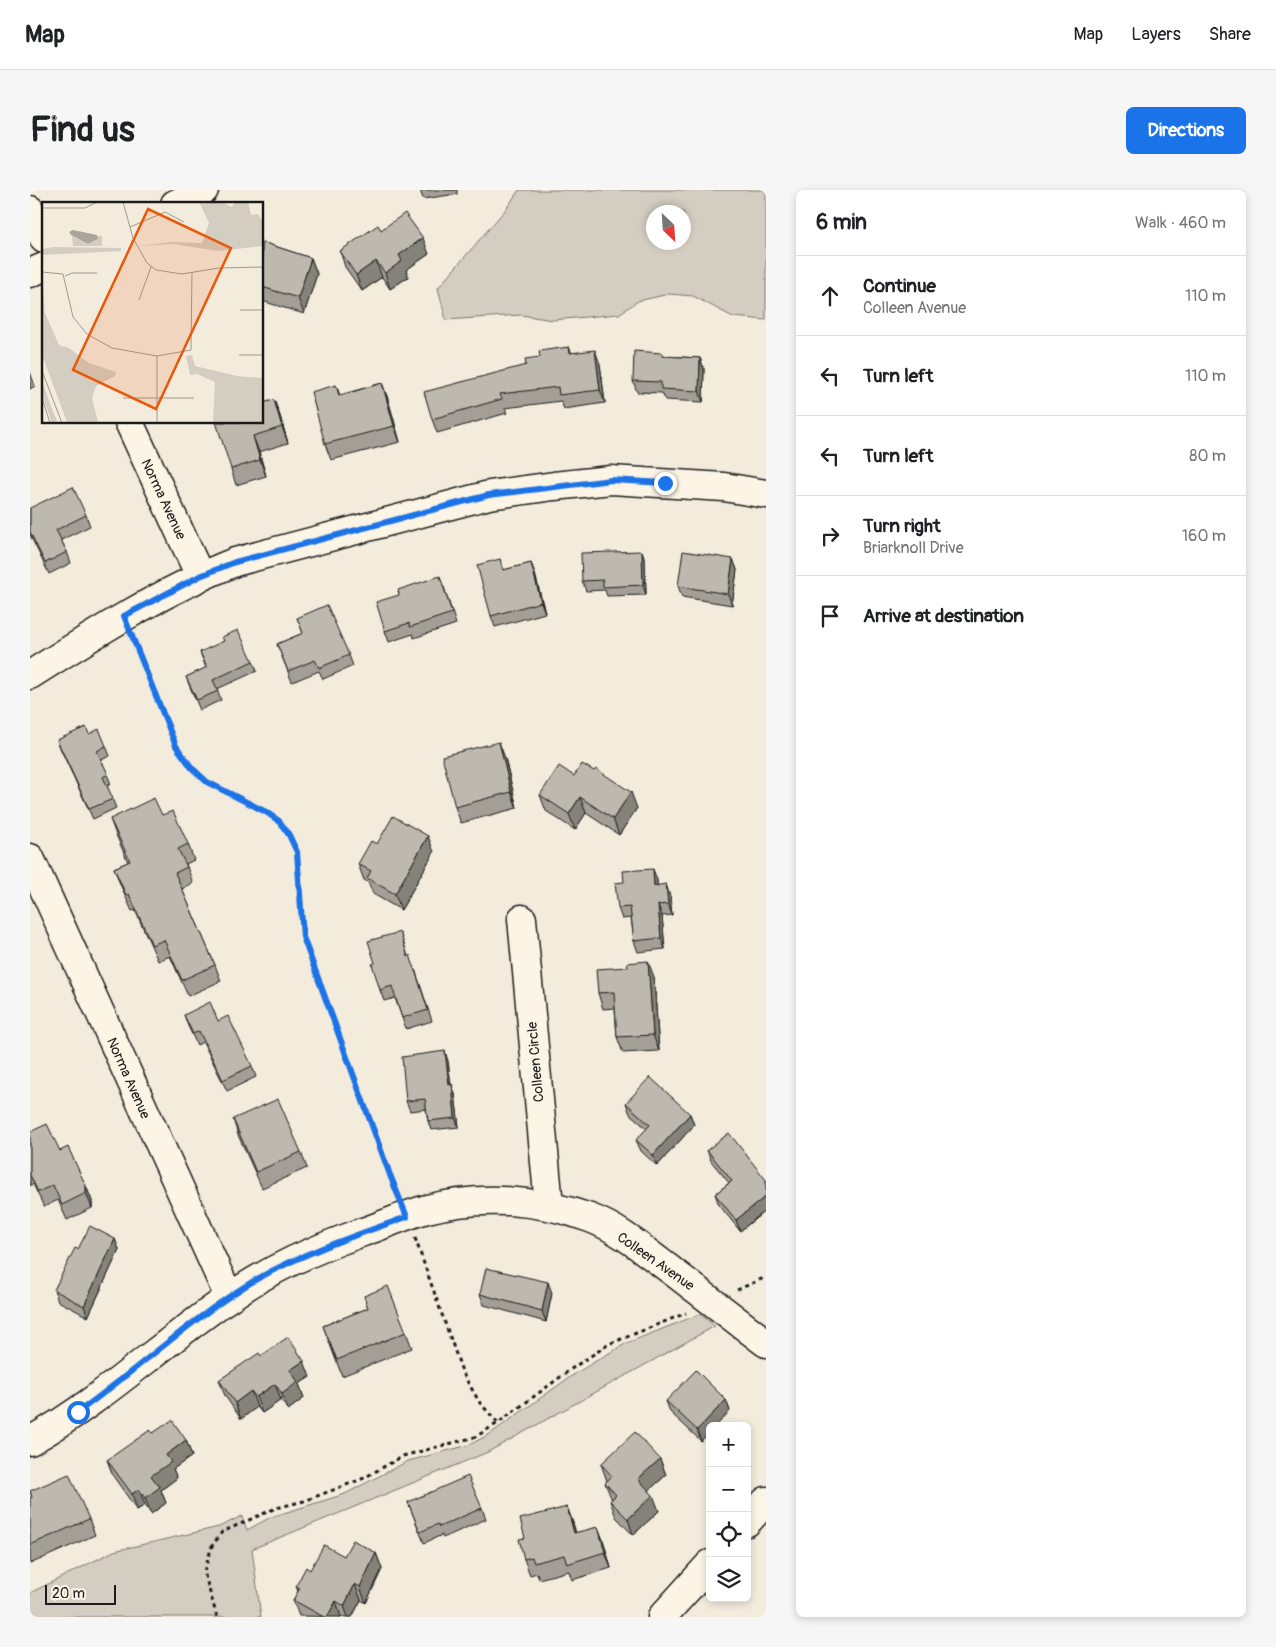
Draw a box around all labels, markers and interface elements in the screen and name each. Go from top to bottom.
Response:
text: Map [25,20,65,49]
text: Map [1074,23,1103,46]
text: Layers [1131,23,1181,46]
text: Share [1209,23,1251,46]
button: Directions [1126,107,1246,154]
text: Find us [30,108,135,152]
inset map [42,202,264,424]
north arrow [646,205,691,250]
text: 6 min [816,209,867,236]
text: Walk · 460 m [1135,213,1226,233]
text: Continue [863,274,936,298]
icon: ahead [816,282,844,310]
text: 110 m [1185,286,1226,306]
text: Colleen Avenue [863,298,966,318]
icon: left [816,362,844,390]
text: Turn left [863,364,933,388]
text: 110 m [1185,366,1226,386]
icon: left [816,442,844,470]
text: Turn left [863,444,933,468]
text: 80 m [1189,446,1226,466]
street label: Norma Avenue [137,456,190,542]
route end [654,472,677,495]
text: Turn right [863,514,941,538]
icon: right [816,522,844,550]
text: 160 m [1182,526,1226,546]
text: Briarknoll Drive [863,538,964,558]
icon: arrive [816,602,844,630]
text: Arrive at destination [863,604,1024,628]
street label: Colleen Circle [524,1021,547,1103]
street label: Norma Avenue [103,1035,154,1121]
street label: Colleen Avenue [614,1229,698,1294]
route start [67,1401,90,1424]
map controls [706,1422,751,1602]
button: + [706,1422,751,1467]
button: − [706,1467,751,1512]
button: locate [706,1512,751,1557]
button: layers [706,1557,751,1602]
scale bar [45,1582,116,1605]
text: 20 m [52,1585,85,1602]

